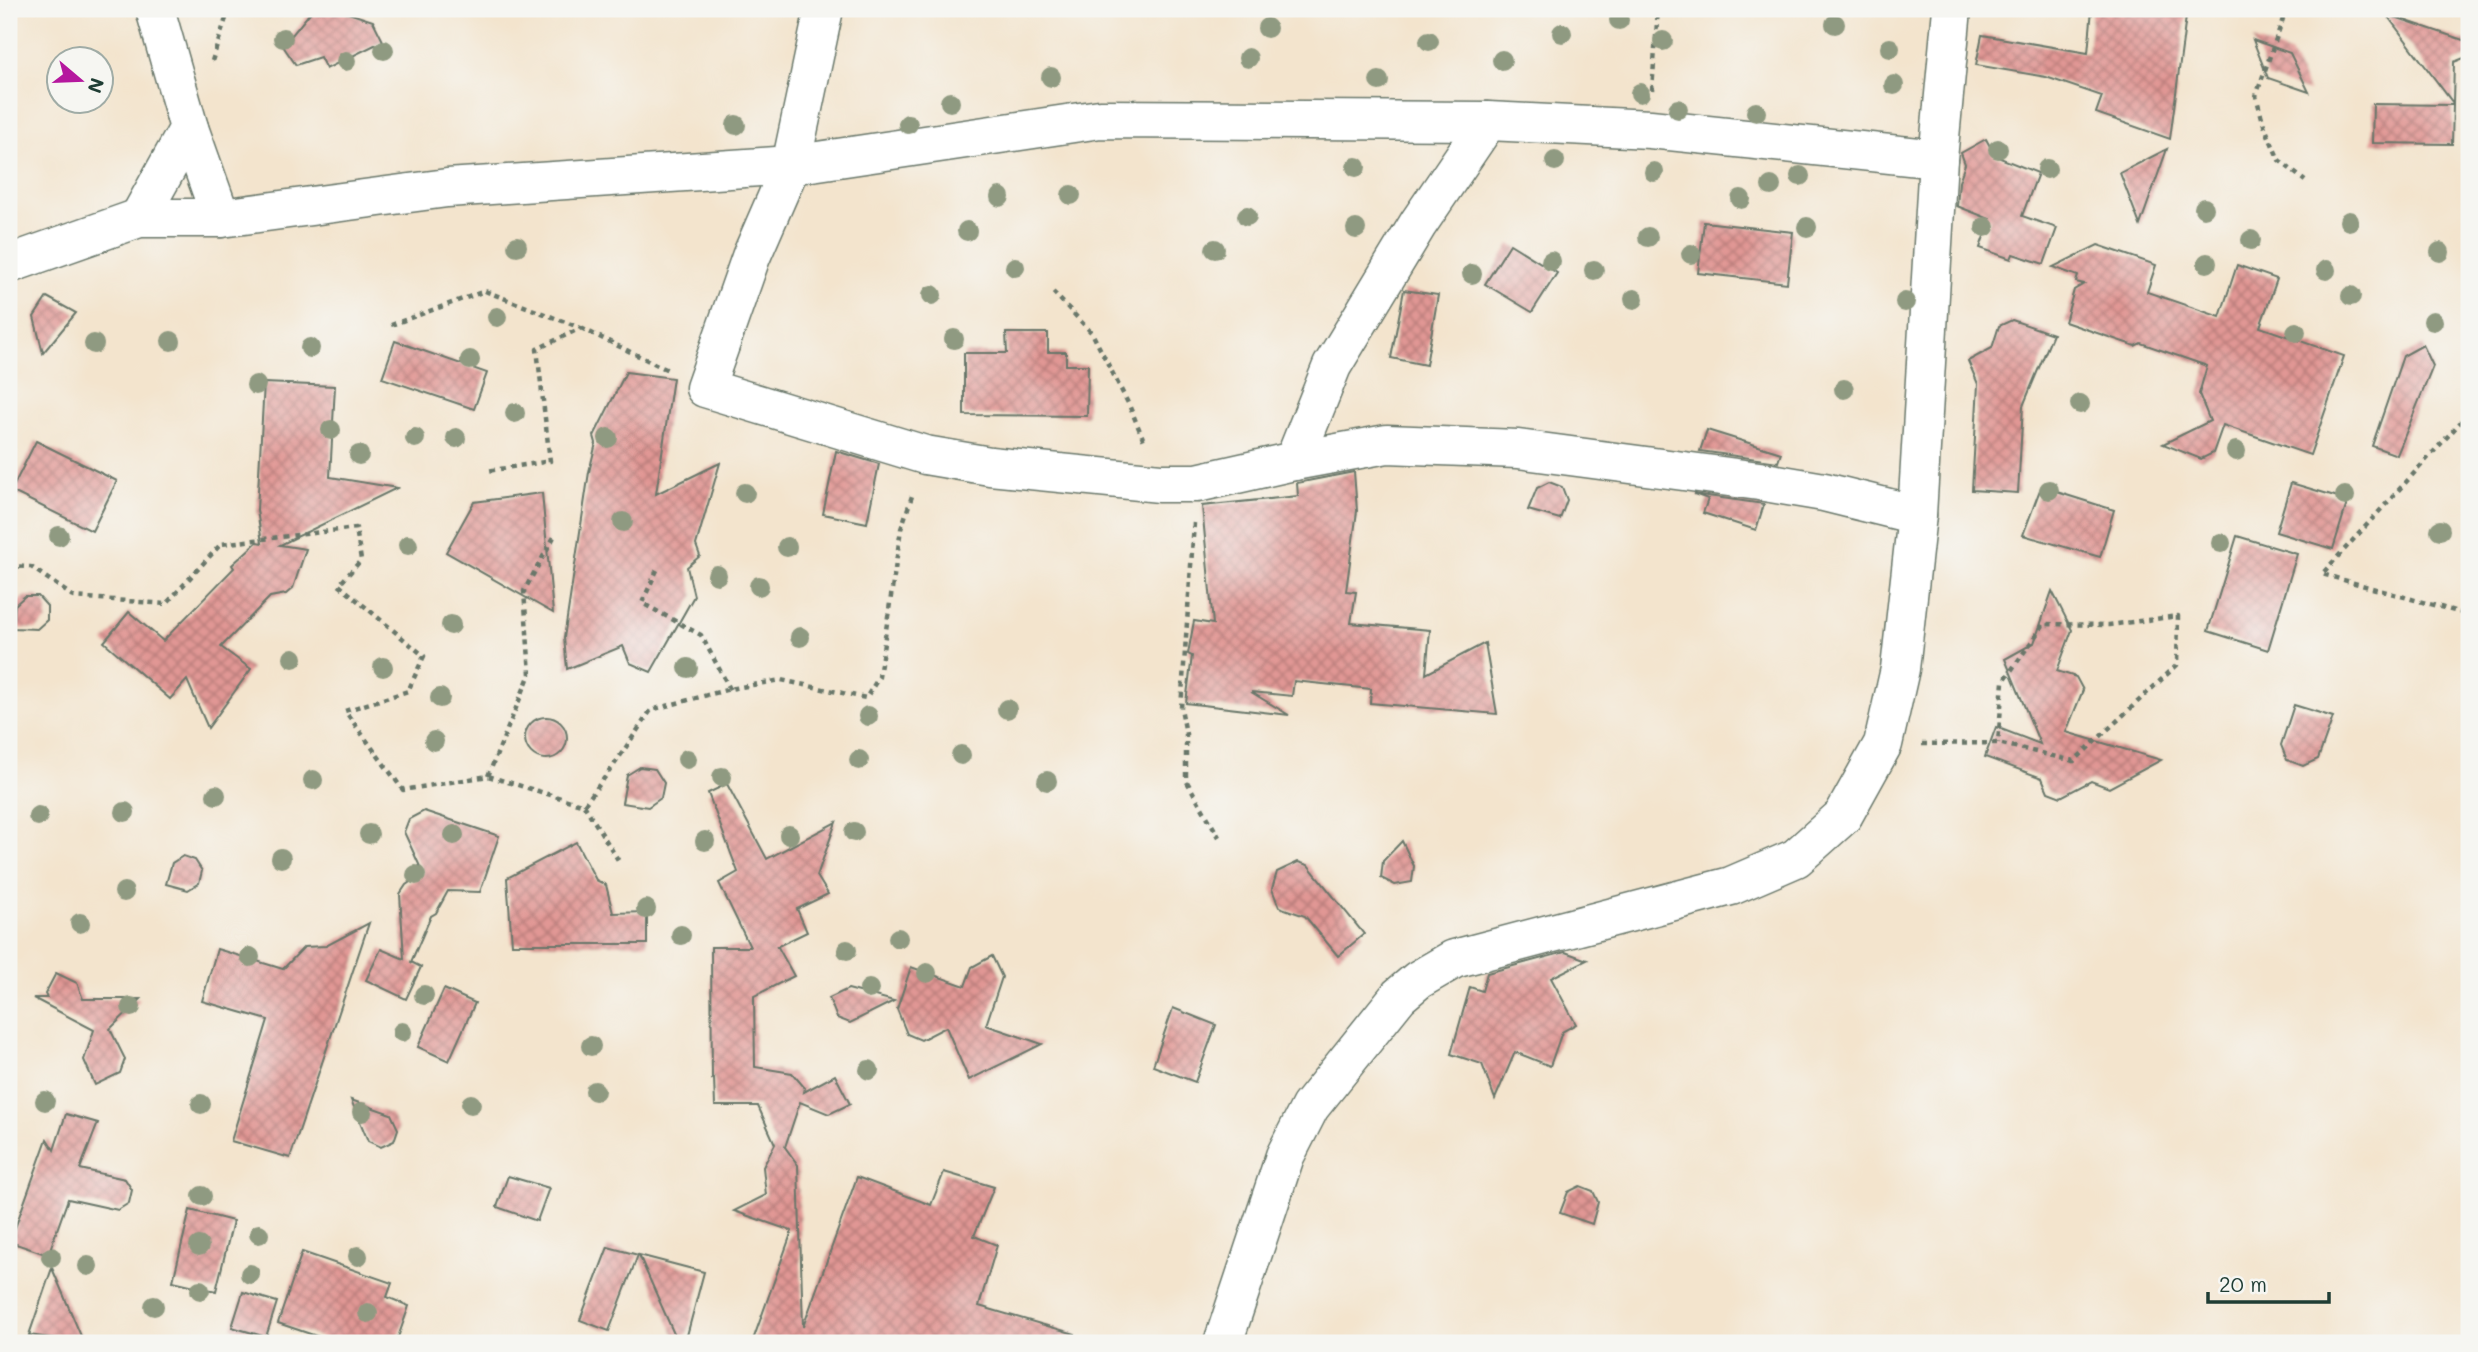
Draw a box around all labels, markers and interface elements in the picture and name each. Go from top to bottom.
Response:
north arrow [46,46,116,116]
text: N [82,75,111,97]
scale bar [2208,1261,2329,1305]
text: 20 m [2219,1270,2267,1297]

